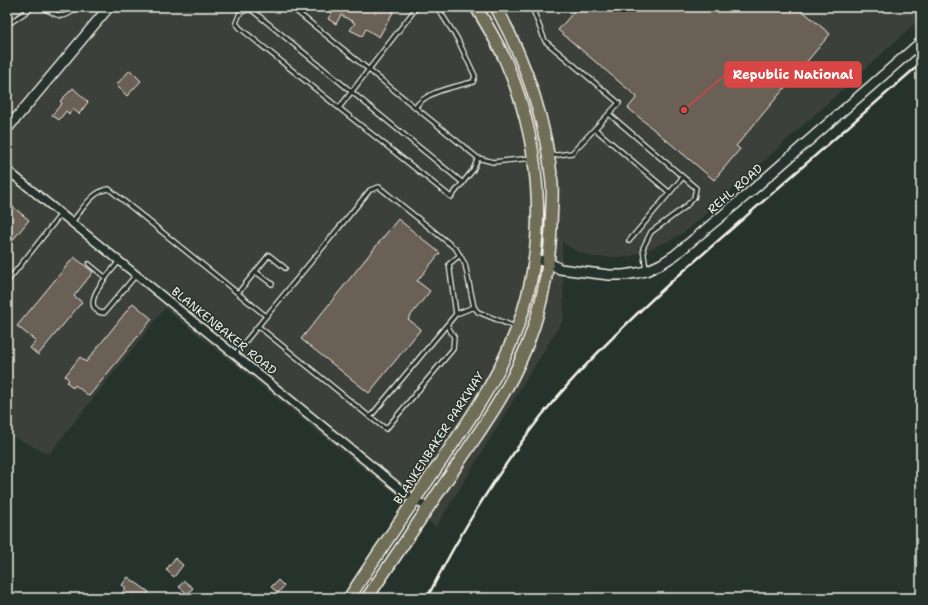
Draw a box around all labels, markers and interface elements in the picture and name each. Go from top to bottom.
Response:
callout: Republic National [725,62,861,87]
text: Republic National [733,66,854,83]
street label: REHL ROAD [704,161,766,217]
street label: BLANKENBAKER ROAD [168,284,280,379]
street label: BLANKENBAKER PARKWAY [390,368,488,507]

